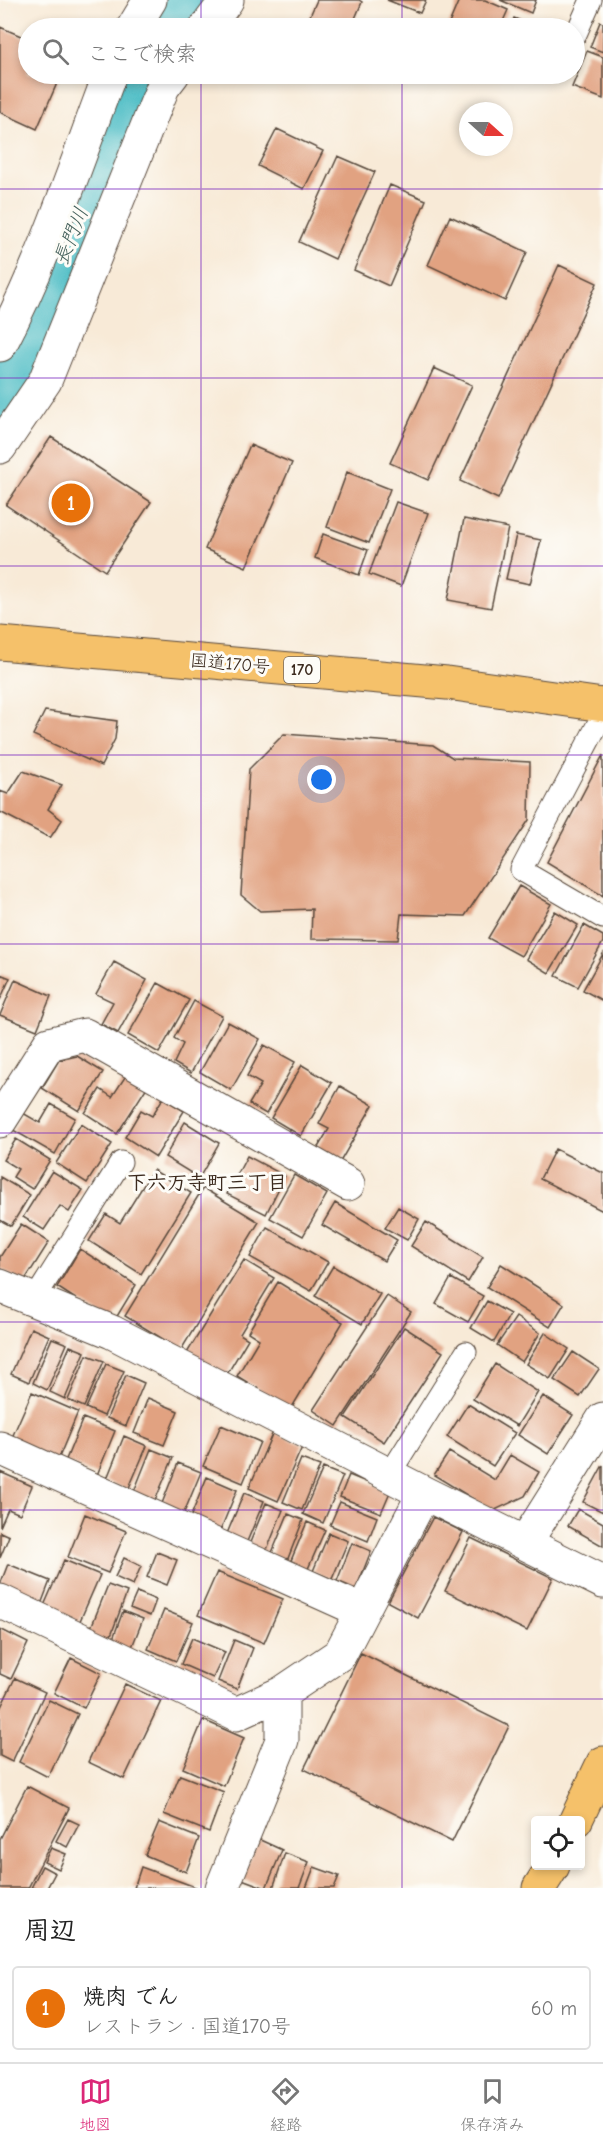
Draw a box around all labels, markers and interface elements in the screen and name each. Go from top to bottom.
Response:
search box [18,18,585,84]
icon: search [39,35,72,68]
text: ここで検索 [87,41,197,67]
north arrow [459,102,513,156]
water label: 長門川 [49,204,93,268]
pin: 1 [52,480,90,526]
street label: 国道170号 [189,650,271,678]
road number: 170 [284,657,320,683]
your location [307,765,336,794]
district label: 下六万寺町三丁目 [127,1171,287,1194]
map controls [531,1816,585,1870]
button: locate [531,1816,585,1870]
text: 周辺 [24,1916,76,1946]
text: 焼肉 でん [83,1984,179,2010]
text: 1 [42,1997,49,2020]
text: 60 m [531,1997,577,2020]
text: レストラン · 国道170号 [83,2015,291,2038]
tab: 地図 [79,2075,112,2135]
tab: 経路 [269,2075,302,2135]
tab: 保存済み [460,2075,524,2135]

